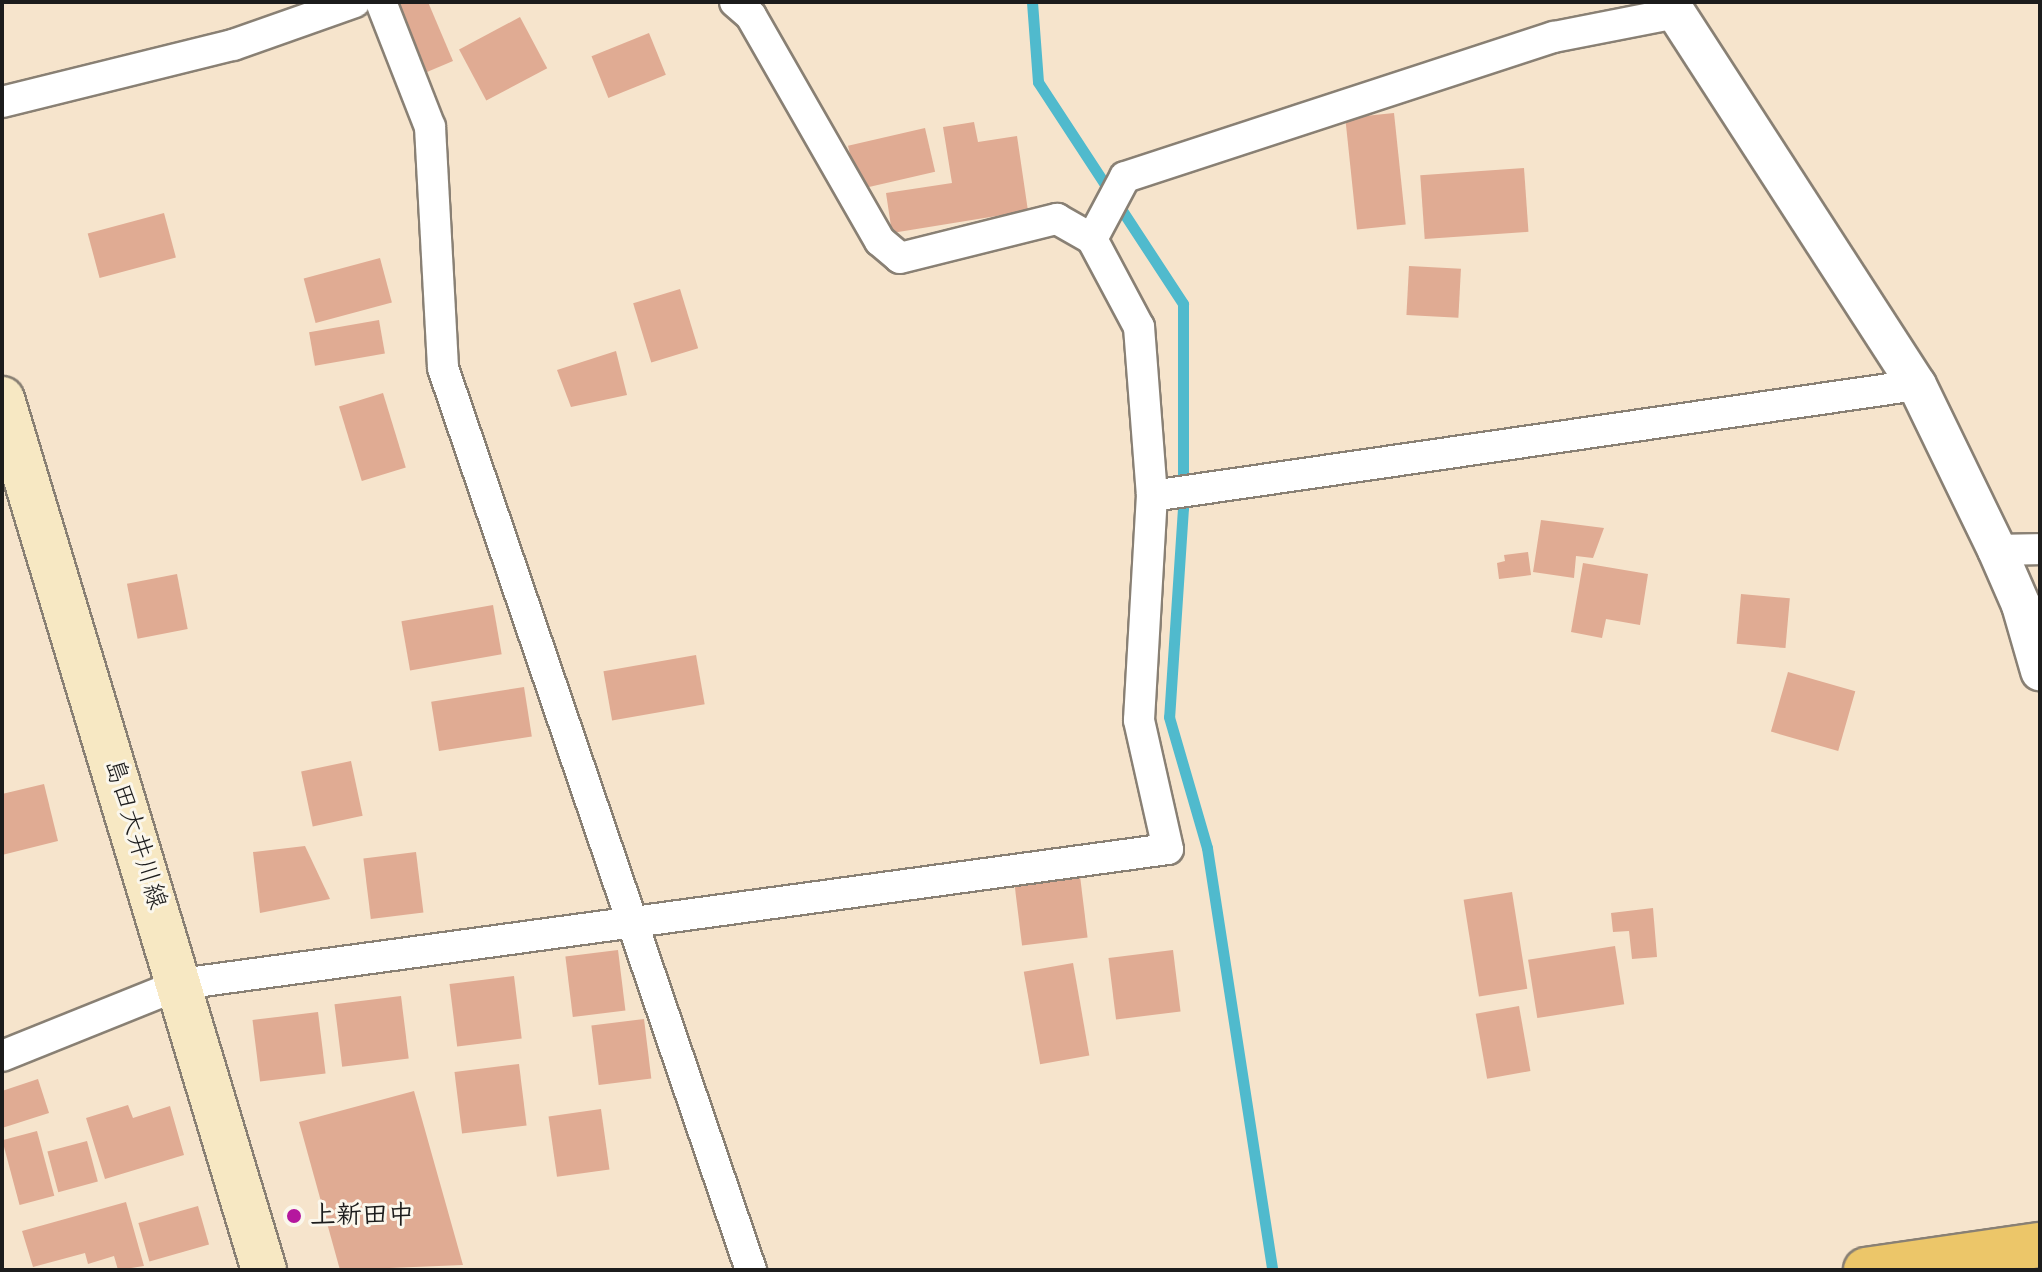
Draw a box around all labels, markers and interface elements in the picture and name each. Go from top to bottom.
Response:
street label: 島田大井川線 [97,755,173,913]
place label: 上新田中 [310,1200,414,1232]
marker: 上新田中 [285,1207,303,1225]

